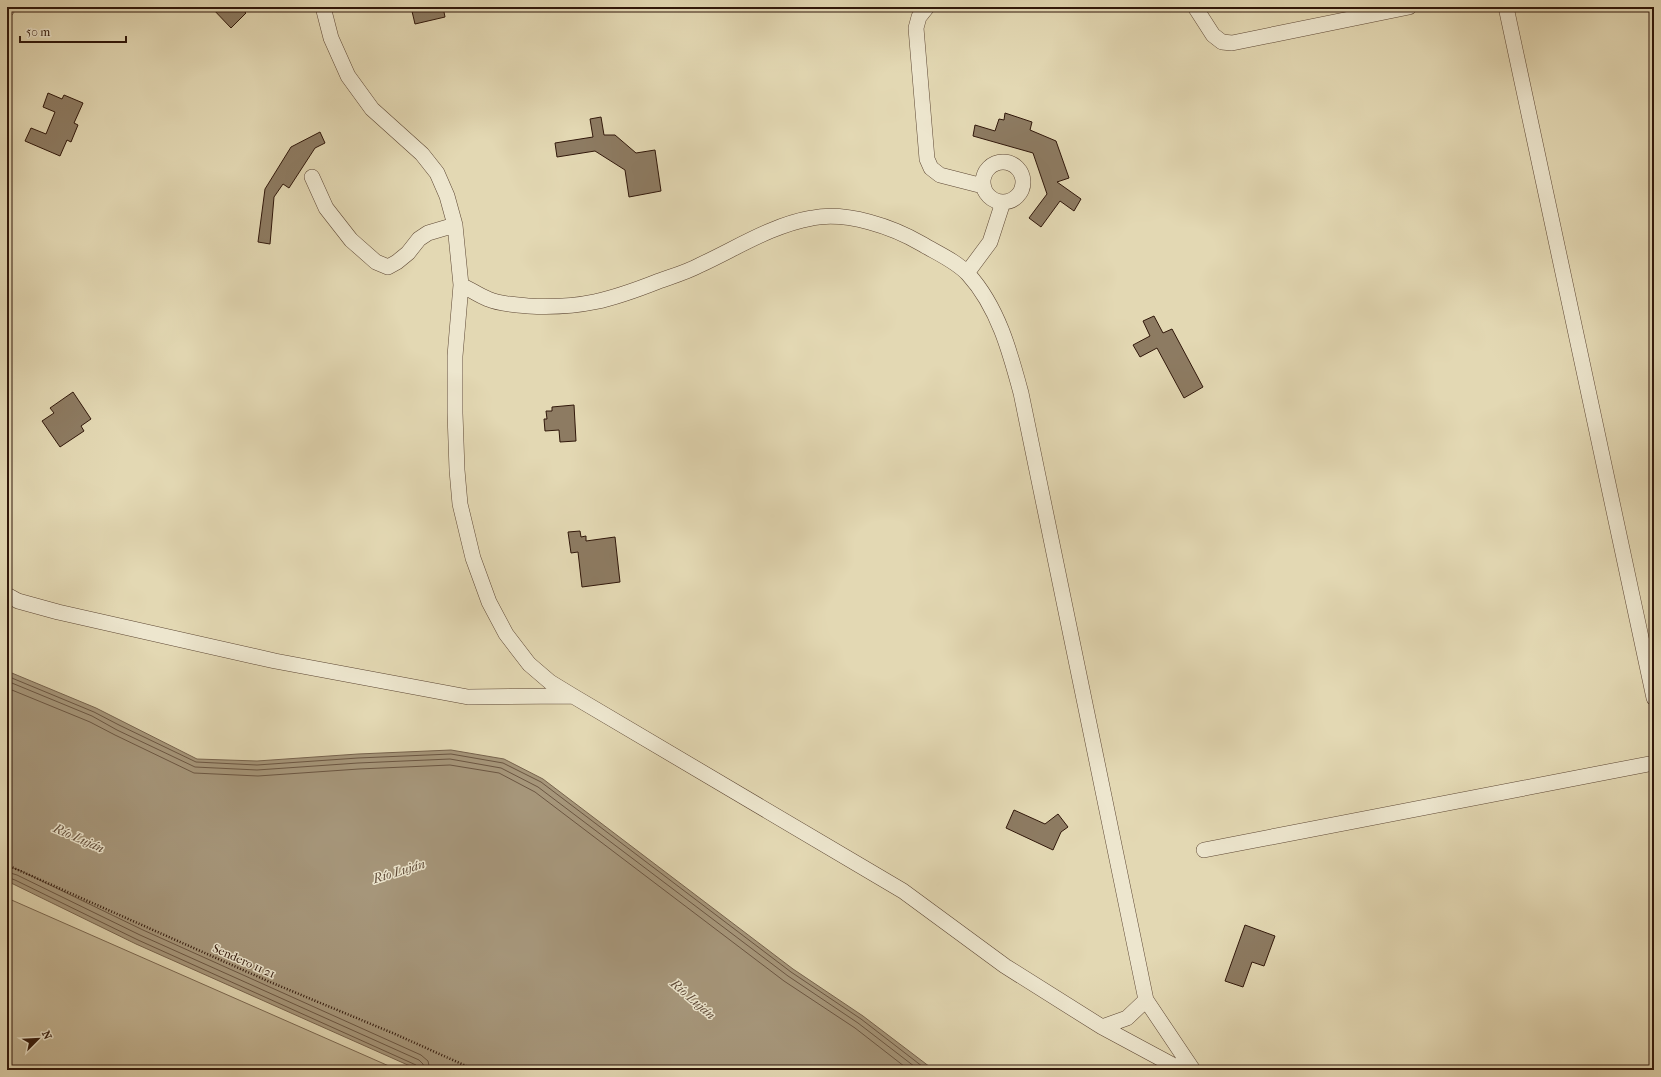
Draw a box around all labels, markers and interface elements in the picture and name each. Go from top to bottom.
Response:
scale bar [20,18,126,44]
text: 50 m [26,25,50,39]
water label: Río Luján [50,820,107,856]
water label: Río Luján [370,856,427,886]
street label: Sendero 11 21 [211,941,277,981]
water label: Río Luján [667,975,718,1022]
north arrow [18,1019,58,1059]
text: N [39,1029,55,1042]

